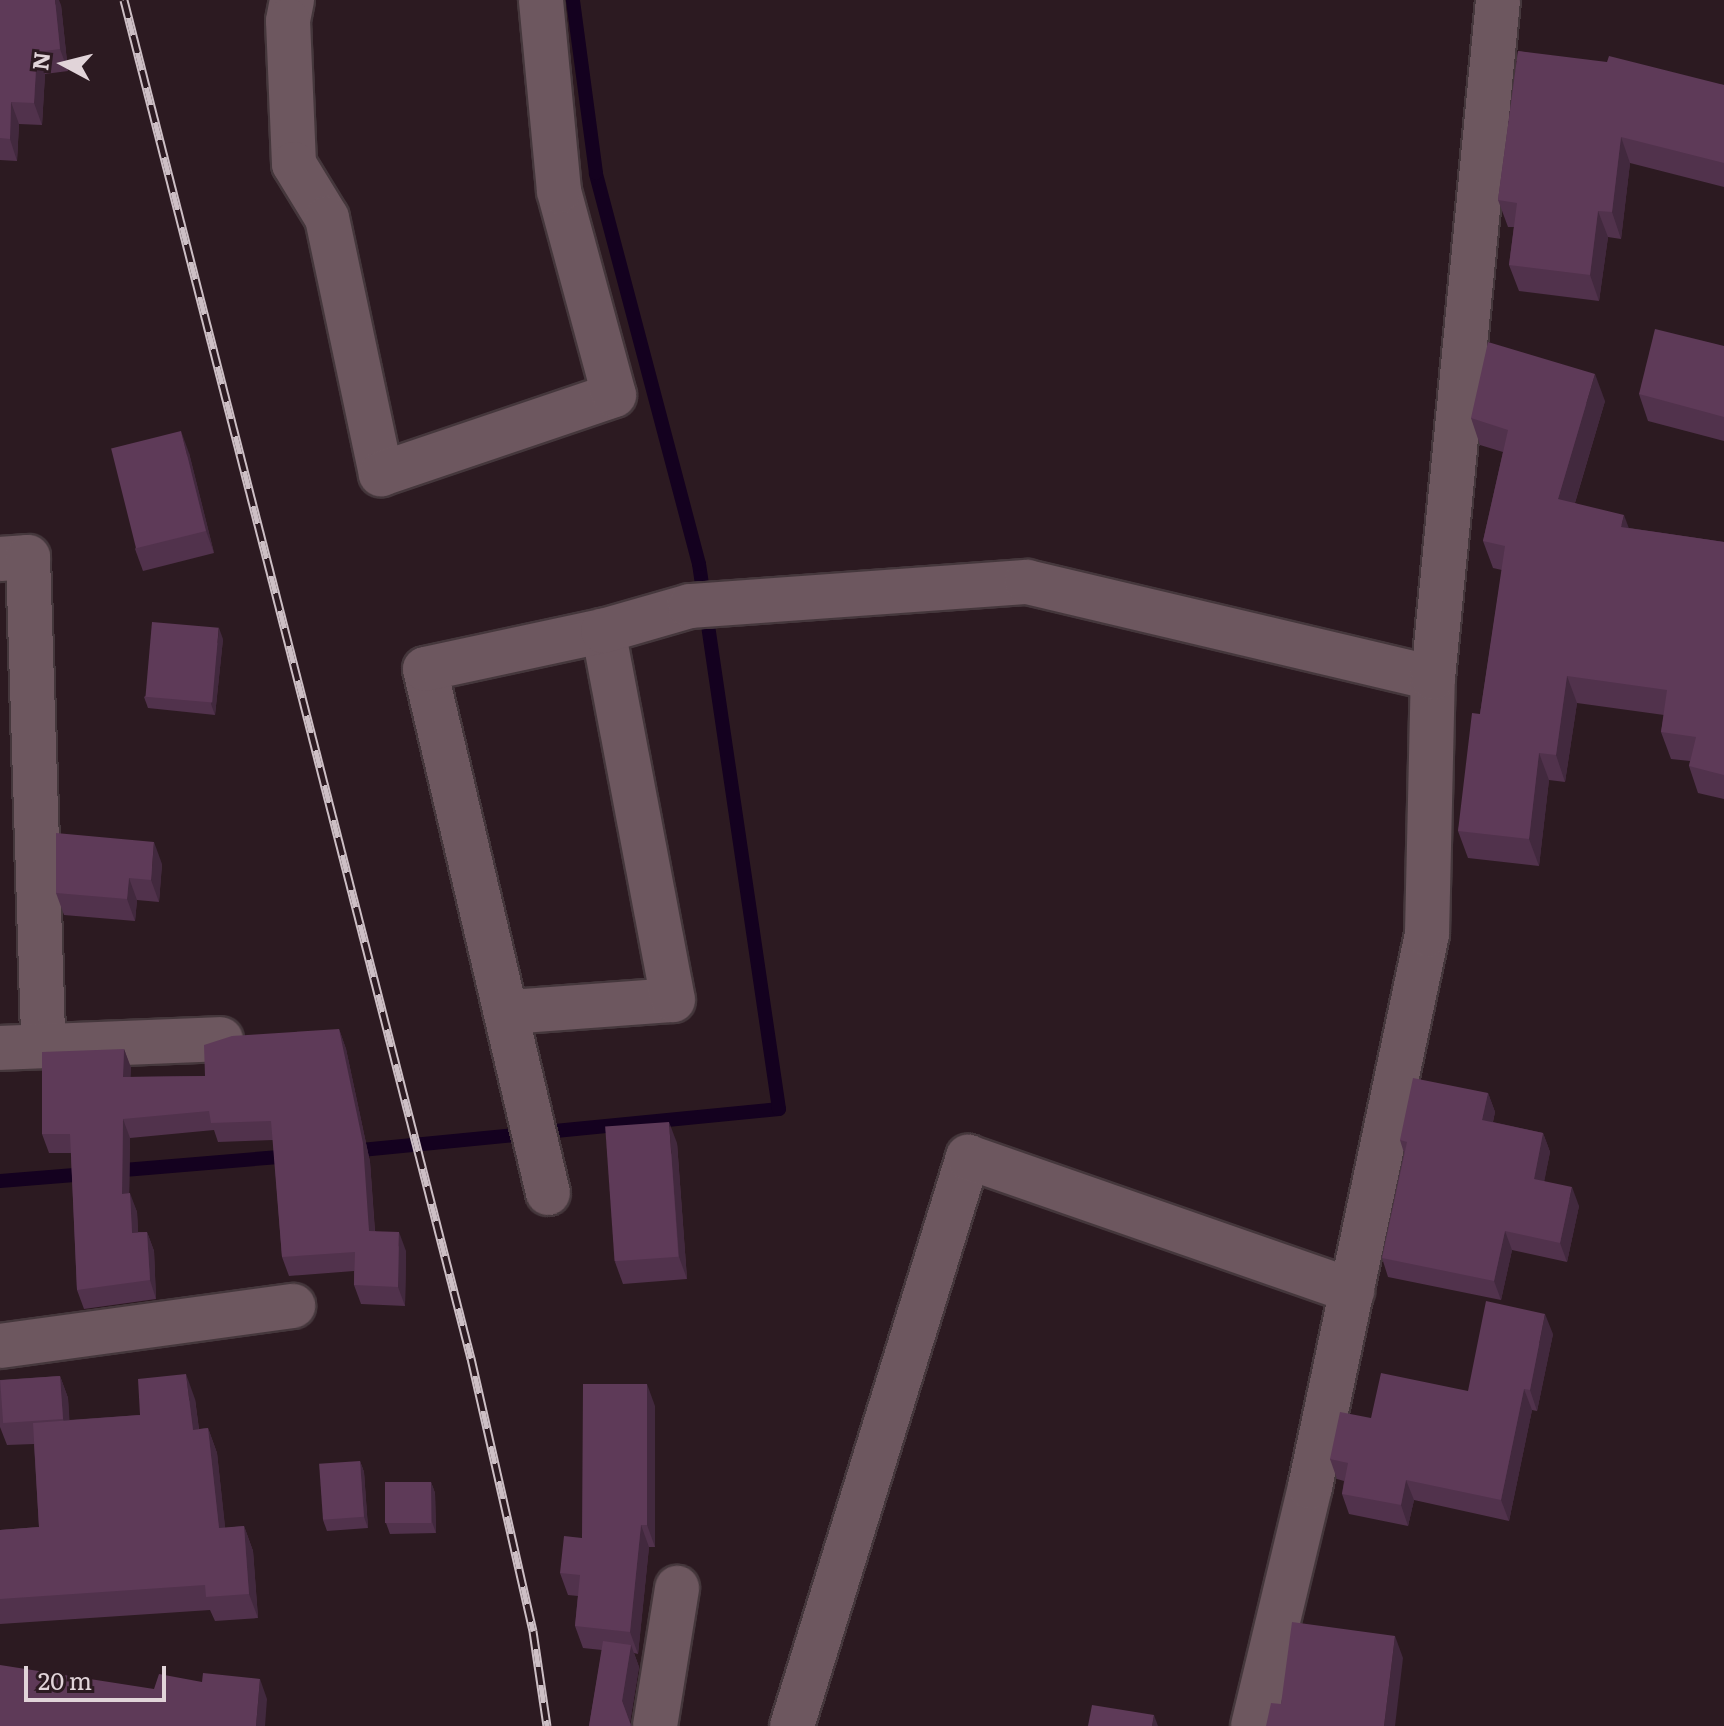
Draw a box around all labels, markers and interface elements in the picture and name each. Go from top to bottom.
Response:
north arrow [24,24,104,104]
text: N [22,50,57,72]
scale bar [28,1650,170,1700]
text: 20 m [38,1662,92,1697]

